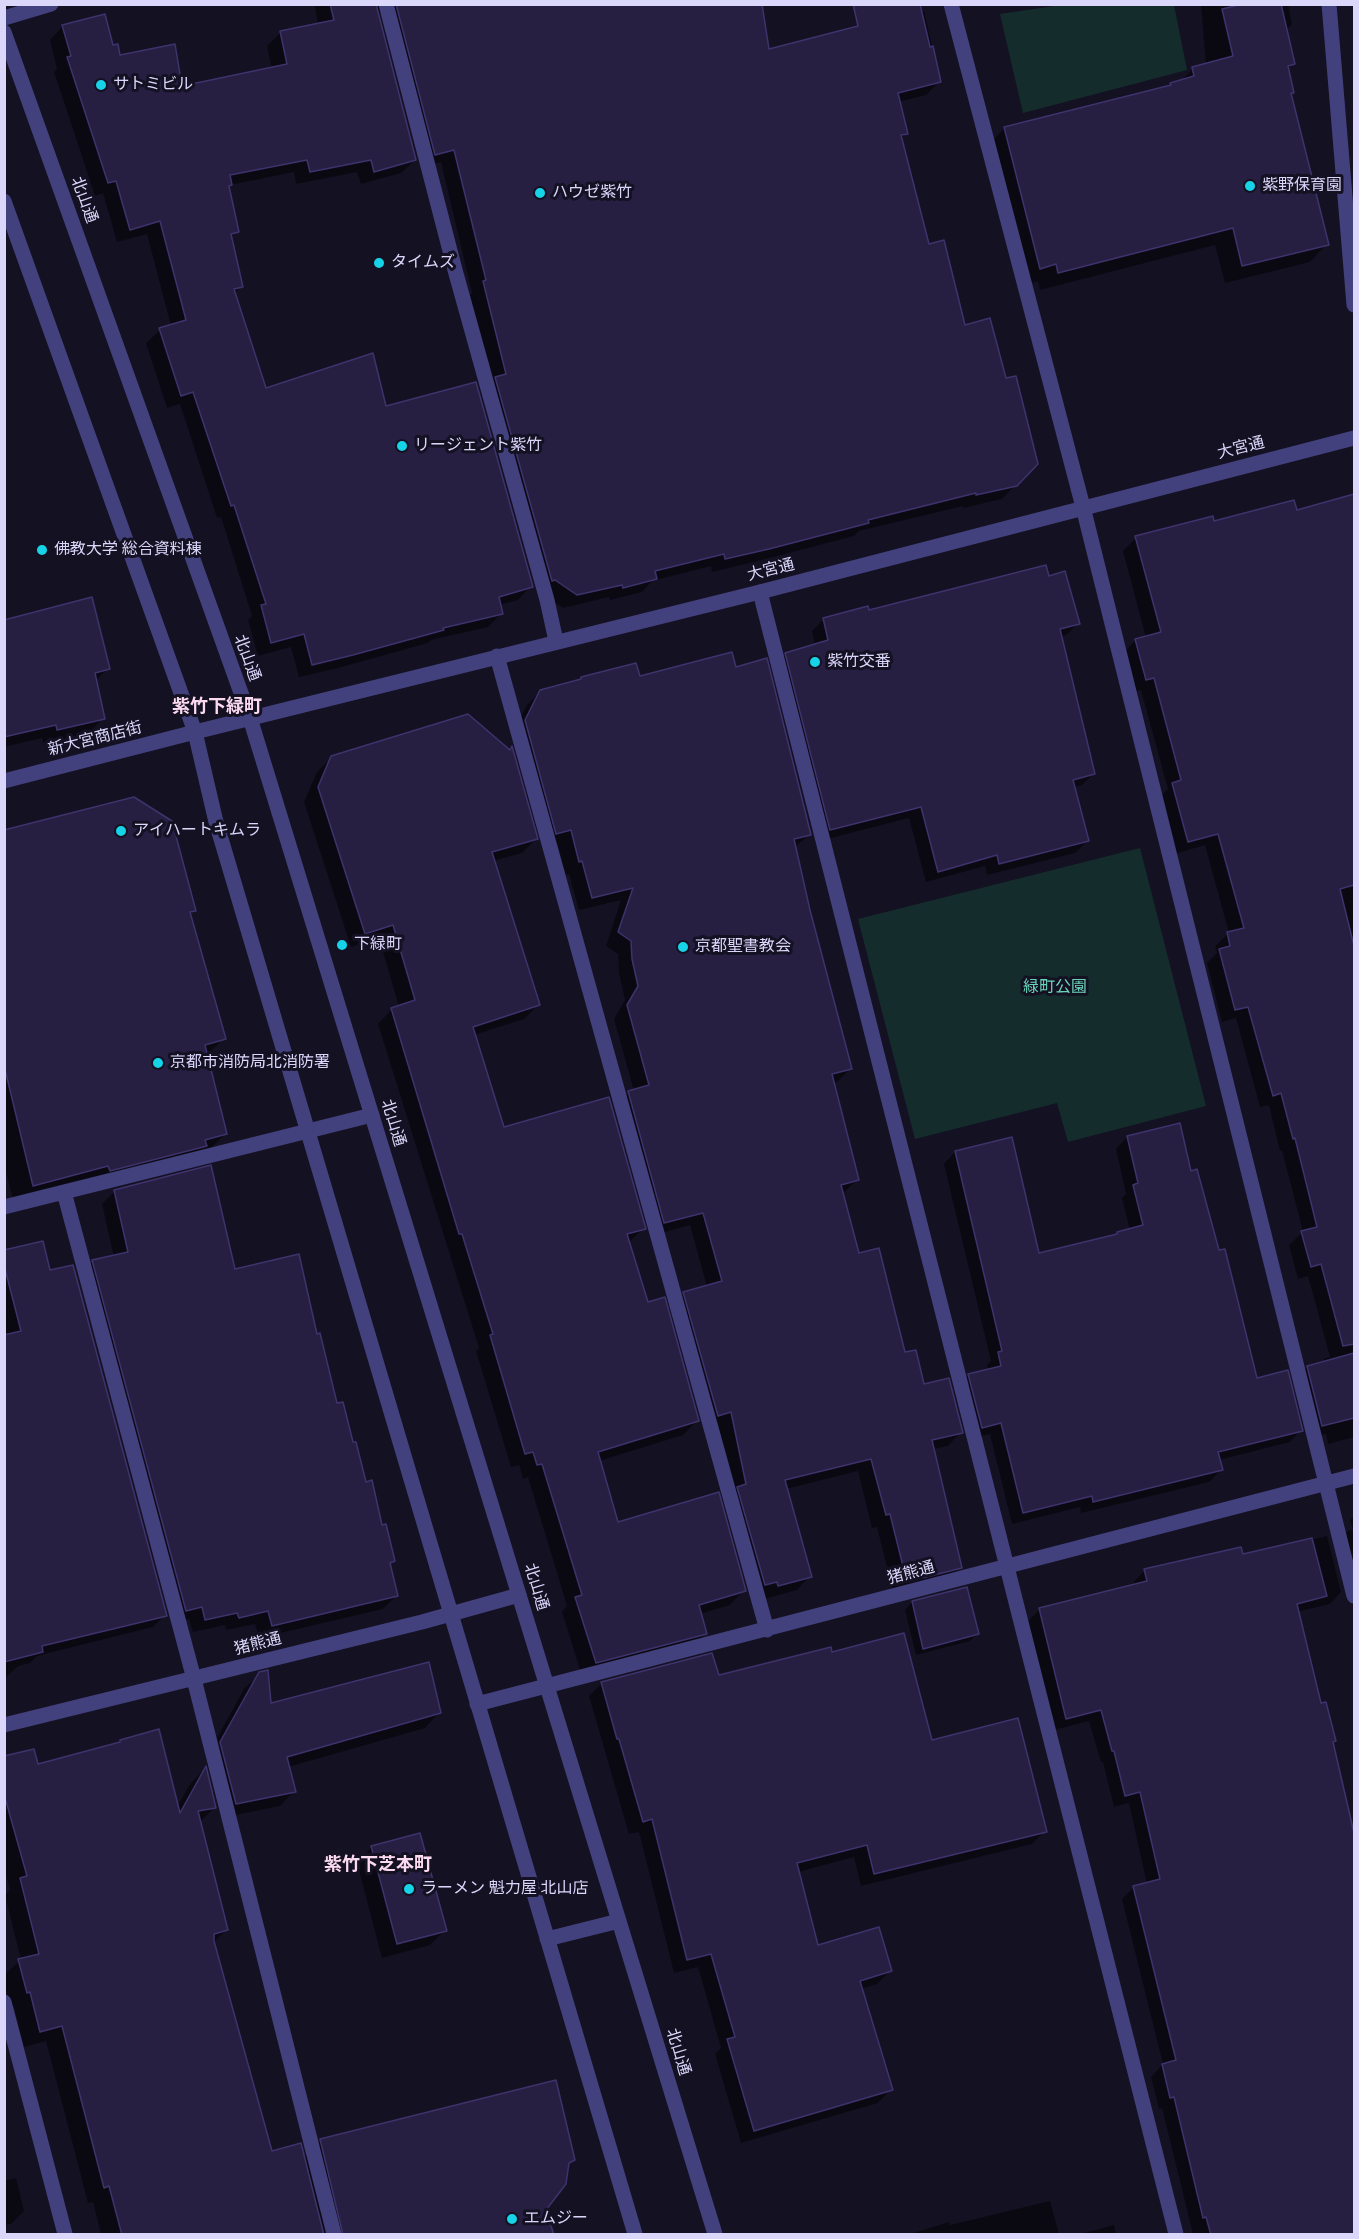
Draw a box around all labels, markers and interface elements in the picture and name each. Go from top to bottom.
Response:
place label: サトミビル [113,75,193,95]
marker: サトミビル [94,78,108,92]
street label: 北山通 [67,174,101,226]
place label: 紫野保育園 [1262,176,1342,196]
marker: 紫野保育園 [1243,179,1257,193]
place label: ハウゼ紫竹 [552,183,632,203]
marker: ハウゼ紫竹 [533,186,547,200]
place label: タイムズ [391,253,455,273]
marker: タイムズ [372,256,386,270]
street label: 大宮通 [1215,433,1267,463]
place label: リージェント紫竹 [414,436,542,456]
marker: リージェント紫竹 [395,439,409,453]
place label: 佛教大学 総合資料棟 [54,540,202,560]
marker: 佛教大学 総合資料棟 [35,543,49,557]
street label: 大宮通 [745,555,797,585]
street label: 北山通 [230,632,264,684]
place label: 紫竹交番 [827,652,891,672]
marker: 紫竹交番 [808,655,822,669]
district label: 紫竹下緑町 [172,696,262,718]
street label: 新大宮商店街 [46,718,144,760]
place label: アイハートキムラ [133,821,261,841]
marker: アイハートキムラ [114,824,128,838]
place label: 下緑町 [354,935,402,955]
place label: 京都聖書教会 [695,937,791,957]
marker: 下緑町 [335,938,349,952]
marker: 京都聖書教会 [676,940,690,954]
park label: 緑町公園 [1023,978,1087,998]
place label: 京都市消防局北消防署 [170,1053,330,1073]
marker: 京都市消防局北消防署 [151,1056,165,1070]
street label: 北山通 [377,1097,409,1149]
street label: 猪熊通 [885,1558,937,1588]
street label: 北山通 [520,1561,552,1613]
street label: 猪熊通 [232,1629,284,1659]
district label: 紫竹下芝本町 [324,1854,432,1876]
place label: ラーメン 魁力屋 北山店 [421,1879,589,1899]
marker: ラーメン 魁力屋 北山店 [402,1882,416,1896]
street label: 北山通 [662,2026,694,2078]
place label: エムジー [524,2209,588,2229]
marker: エムジー [505,2212,519,2226]

